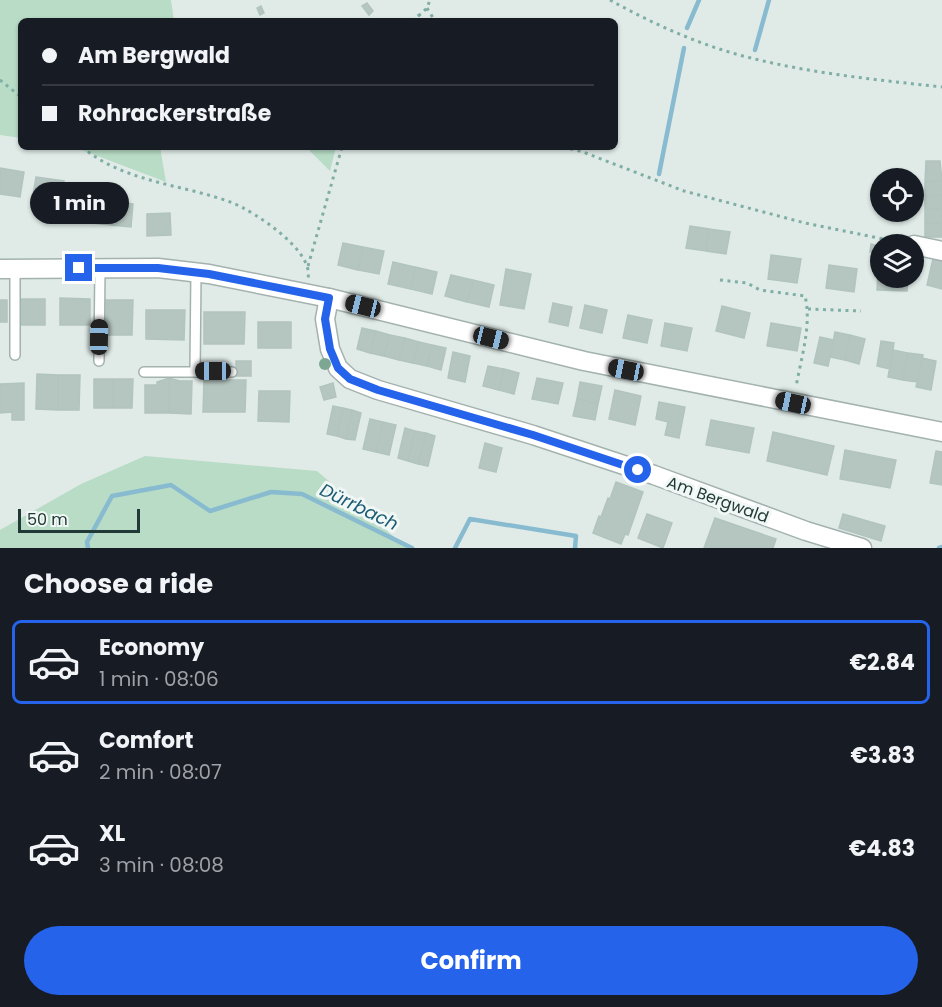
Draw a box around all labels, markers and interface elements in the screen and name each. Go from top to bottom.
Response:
text: Am Bergwald [78,40,230,71]
text: Rohrackerstraße [78,98,271,129]
map controls [870,168,924,288]
button: locate [870,168,924,222]
callout: 1 min [29,181,128,223]
text: 1 min [53,189,106,217]
button: layers [870,234,924,288]
route end [65,254,92,281]
car [343,293,383,319]
car [90,319,108,355]
car [471,325,511,351]
car [607,358,645,382]
car [195,362,231,380]
car [774,390,812,416]
route start [624,456,651,483]
street label: Am Bergwald [664,470,772,529]
water label: Dürrbach [316,477,403,536]
scale bar [18,506,140,534]
text: 50 m [27,508,68,531]
text: Choose a ride [24,565,213,602]
text: Economy [99,632,204,663]
icon: car [27,635,81,689]
text: €2.84 [850,647,915,678]
text: 1 min · 08:06 [99,665,219,693]
text: Comfort [99,725,193,756]
icon: car [27,728,81,782]
text: €3.83 [850,740,915,771]
text: 2 min · 08:07 [99,758,222,786]
text: XL [99,818,125,849]
icon: car [27,821,81,875]
text: €4.83 [849,833,915,864]
text: 3 min · 08:08 [99,851,224,879]
button: Confirm [24,926,918,995]

